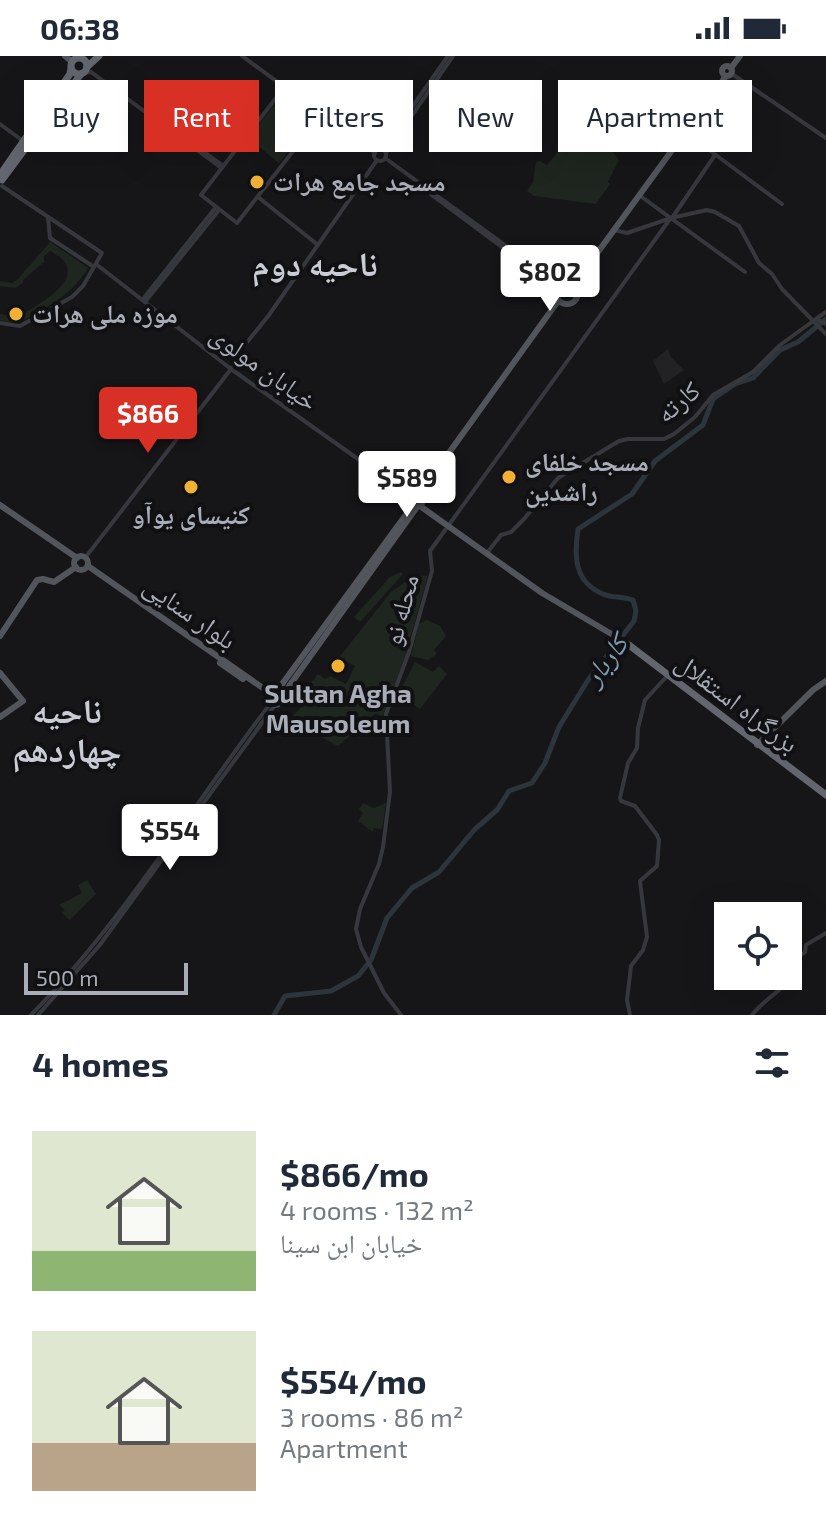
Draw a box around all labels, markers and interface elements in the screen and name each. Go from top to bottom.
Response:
text: 06:38 [40,10,120,46]
chip: Buy [24,80,128,152]
chip: Rent [144,80,259,152]
chip: Filters [275,80,413,152]
chip: New [429,80,542,152]
chip: Apartment [558,80,752,152]
place label: مسجد جامع هرات [273,165,445,199]
marker: مسجد جامع هرات [248,173,266,191]
district label: ناحیه دوم [252,242,378,287]
pin: $802 [503,245,597,313]
text: $802 [519,255,581,286]
place label: موزه ملی هرات [32,297,178,330]
marker: موزه ملی هرات [7,305,25,323]
street label: خیابان مولوی [204,318,325,418]
street label: کارته [649,373,706,428]
pin: $866 [101,387,195,455]
text: $866 [117,397,179,428]
place label: مسجد خلفای راشدین [525,445,649,508]
pin: $589 [360,451,454,519]
text: $589 [377,461,437,492]
marker: مسجد خلفای راشدین [500,468,518,486]
marker: کنیسای یوآو [182,478,200,496]
place label: کنیسای یوآو [132,498,251,531]
street label: بلوار سنایی [137,569,243,656]
street label: محله نو [375,571,425,649]
water label: کاربار [573,624,637,693]
street label: بزرگراه استقلال [669,646,805,760]
marker: Sultan Agha Mausoleum [329,657,347,675]
place label: Sultan Agha Mausoleum [264,677,412,738]
district label: ناحیه چهاردهم [12,689,122,773]
pin: $554 [123,804,217,872]
text: $554 [140,814,200,845]
map controls [714,902,802,990]
button: locate [714,902,802,990]
scale bar [24,959,188,995]
text: 500 m [36,964,99,990]
icon: filters [750,1041,794,1085]
text: 4 homes [32,1043,169,1084]
text: $866/mo [280,1153,429,1194]
icon: home [96,1163,192,1259]
text: 4 rooms · 132 m² [280,1194,474,1225]
text: خیابان ابن سینا [280,1227,422,1258]
text: $554/mo [280,1360,427,1401]
icon: home [96,1363,192,1459]
text: 3 rooms · 86 m² [280,1401,464,1432]
text: Apartment [280,1432,408,1463]

